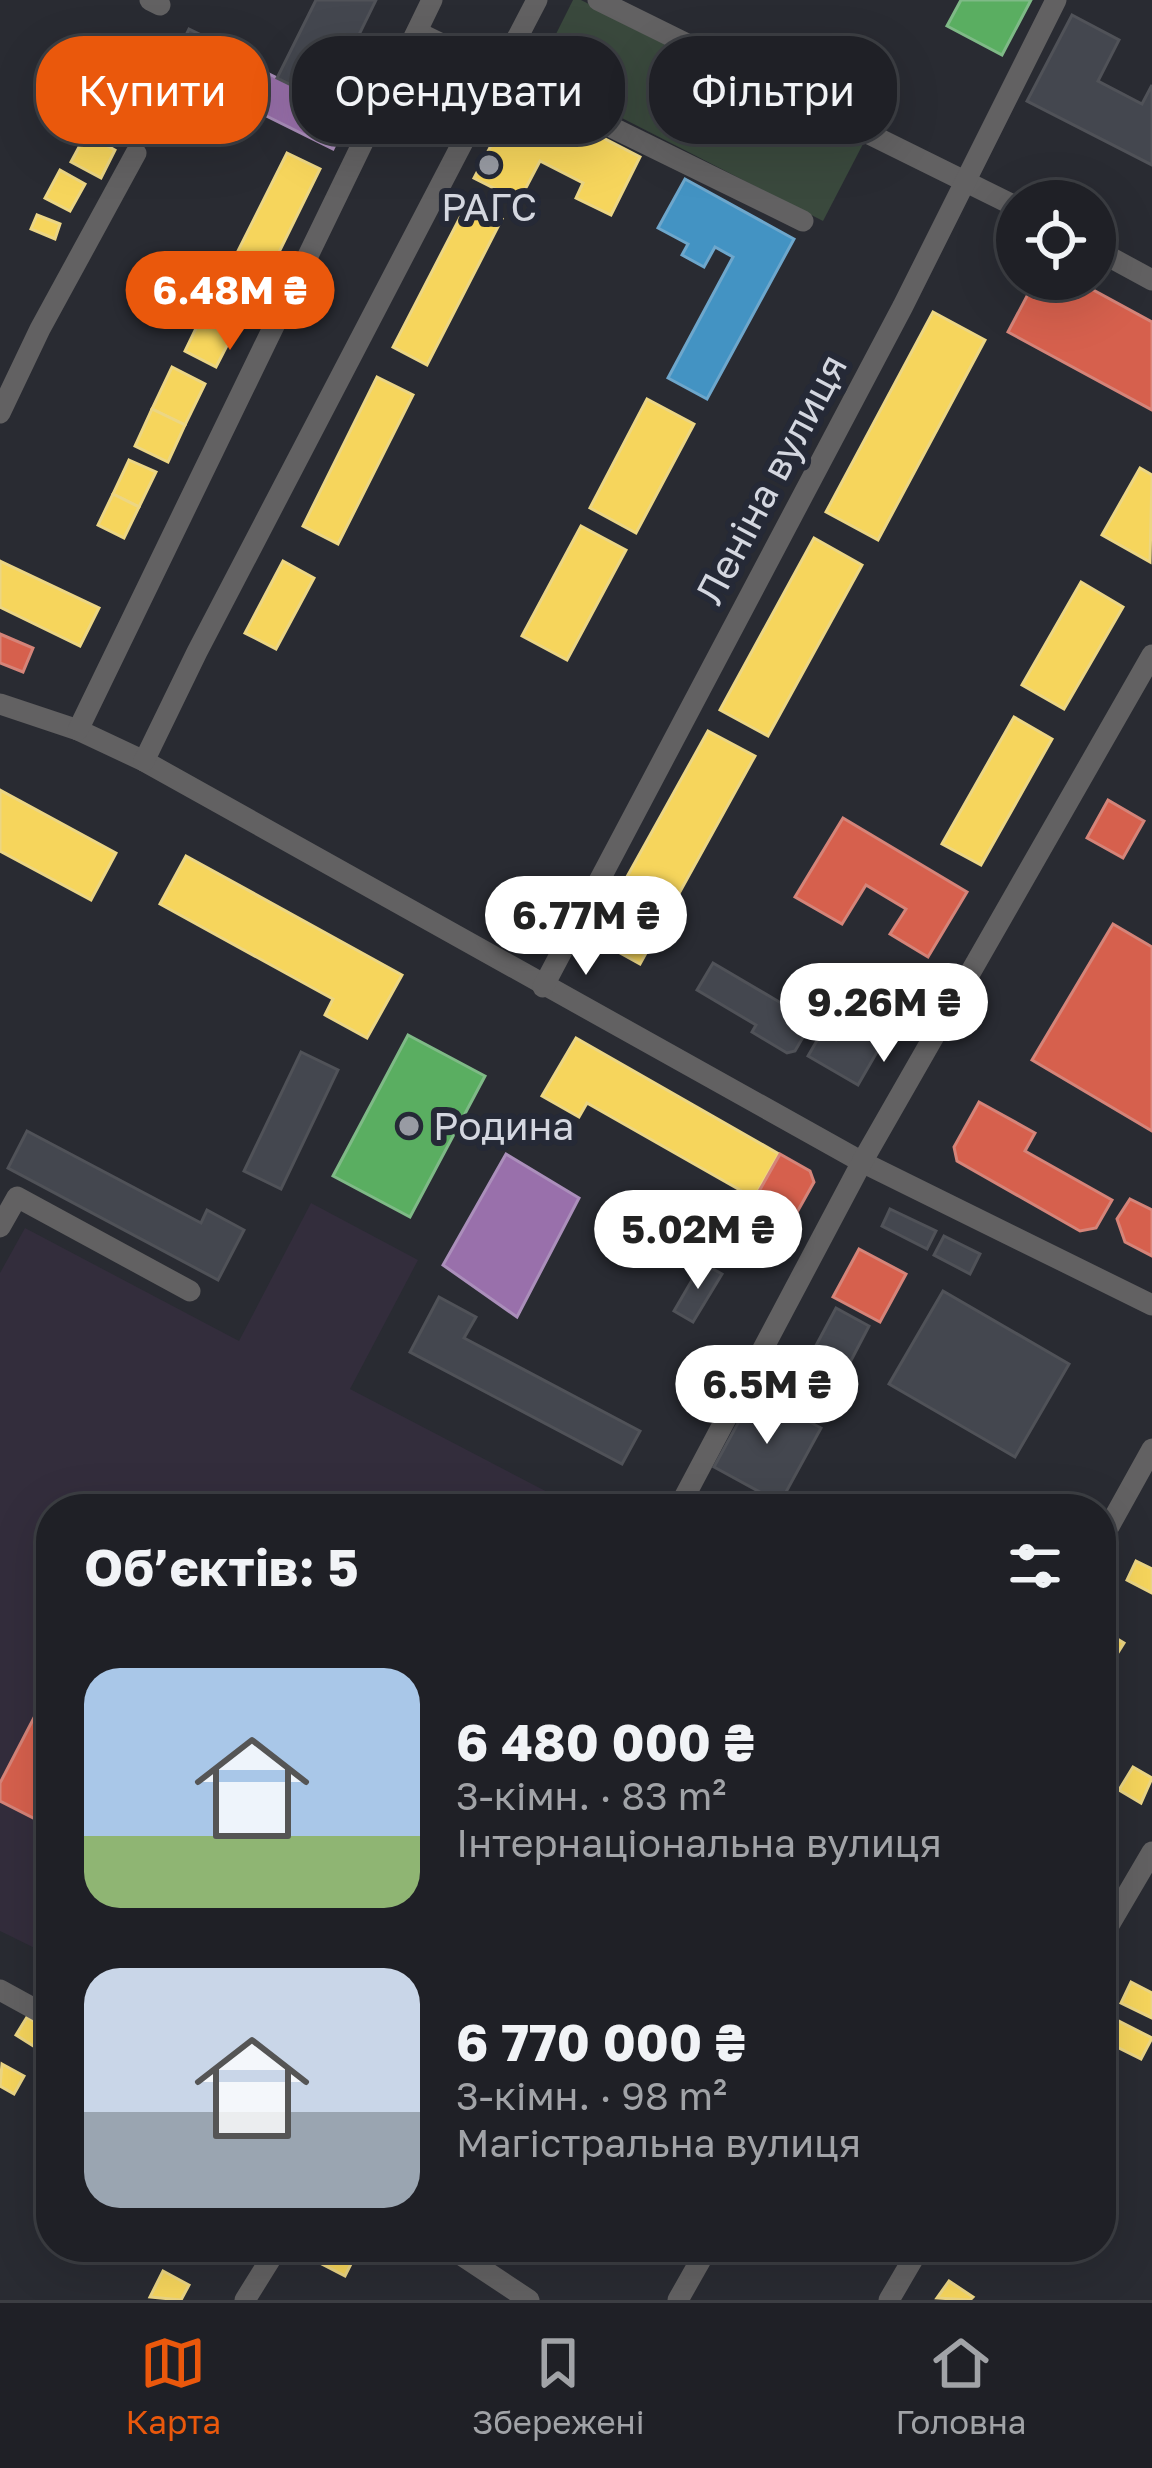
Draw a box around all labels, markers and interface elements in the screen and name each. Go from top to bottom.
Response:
chip: Купити [36,36,268,144]
chip: Орендувати [292,36,625,144]
chip: Фільтри [649,36,897,144]
marker: РАГС [476,152,502,178]
map controls [996,180,1116,300]
button: locate [996,180,1116,300]
place label: РАГС [441,183,537,230]
pin: 6.48M ₴ [119,251,341,353]
text: 6.48M ₴ [153,266,307,313]
street label: Леніна вулиця [685,346,856,612]
pin: 6.77M ₴ [475,876,697,978]
text: 6.77M ₴ [512,891,660,938]
pin: 9.26M ₴ [773,963,995,1065]
text: 9.26M ₴ [807,978,961,1025]
place label: Родина [433,1102,574,1149]
marker: Родина [396,1113,422,1139]
pin: 5.02M ₴ [587,1190,809,1292]
text: 5.02M ₴ [621,1205,775,1252]
pin: 6.5M ₴ [669,1345,865,1447]
text: 6.5M ₴ [702,1360,832,1407]
icon: filters [1002,1533,1068,1599]
text: Об’єктів: 5 [84,1536,359,1597]
text: 6 480 000 ₴ [456,1711,755,1772]
icon: home [180,1716,324,1860]
text: 3-кімн. · 83 m² [456,1772,726,1819]
text: Інтернаціональна вулиця [456,1819,942,1866]
text: 6 770 000 ₴ [456,2011,746,2072]
icon: home [180,2016,324,2160]
text: 3-кімн. · 98 m² [456,2072,727,2119]
text: Магістральна вулиця [456,2119,861,2166]
tab: Карта [126,2330,221,2441]
tab: Збережені [472,2330,645,2441]
tab: Головна [896,2330,1026,2441]

